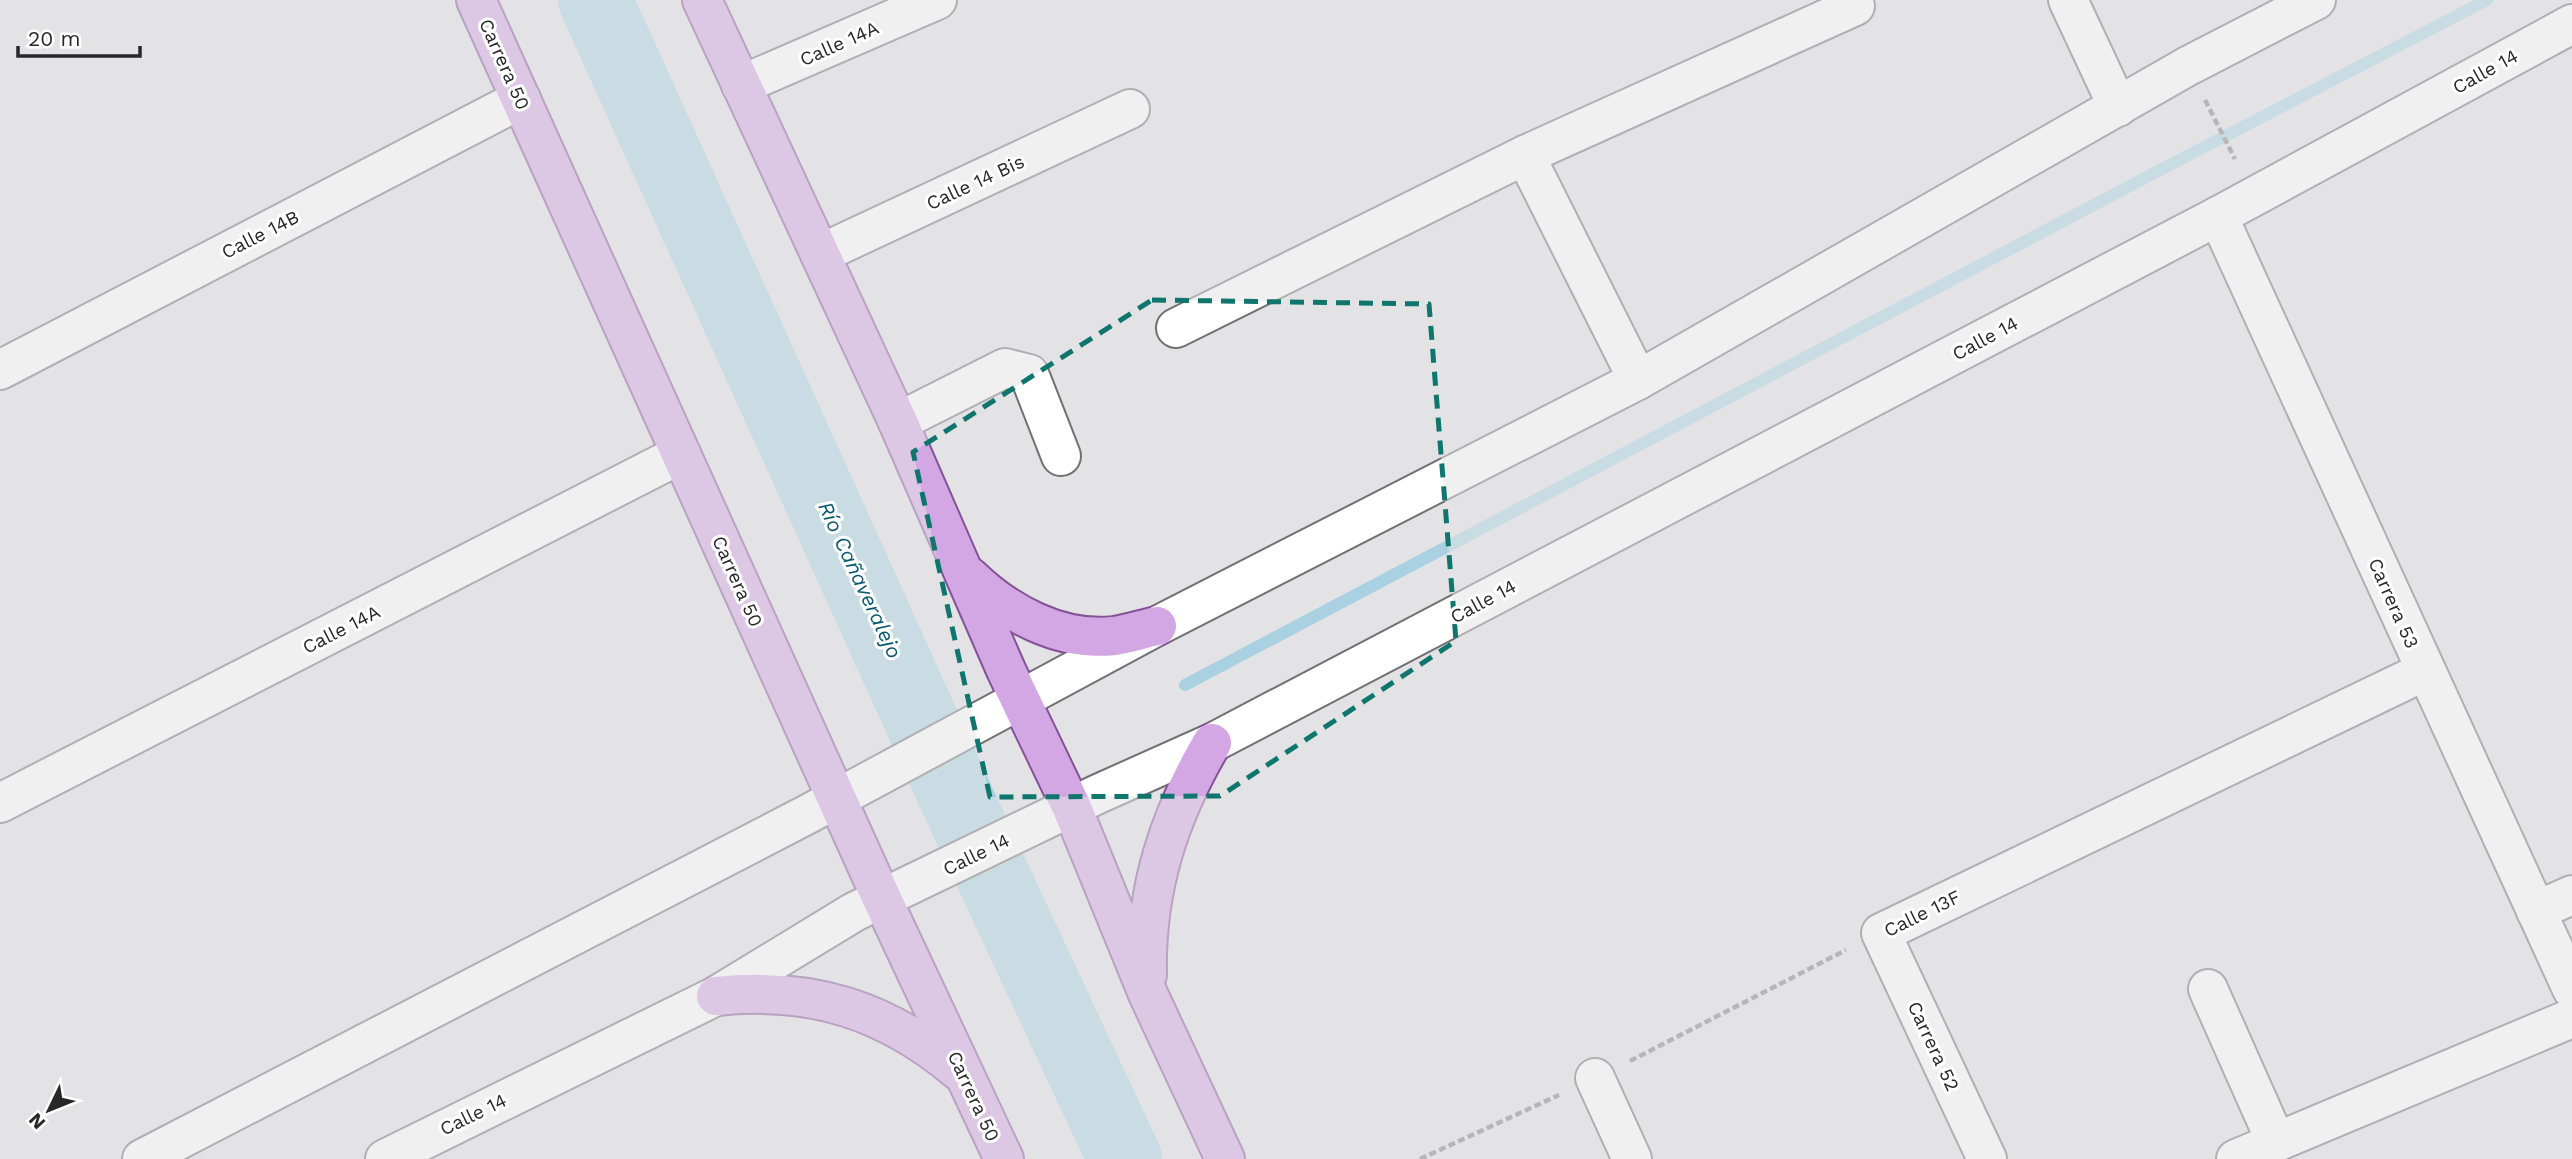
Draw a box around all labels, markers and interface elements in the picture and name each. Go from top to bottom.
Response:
scale bar [18,14,140,58]
street label: Carrera 50 [474,15,535,113]
street label: Calle 14A [796,16,883,71]
text: 20 m [28,26,80,51]
street label: Calle 14 [2448,44,2522,99]
street label: Calle 14 Bis [923,150,1028,215]
street label: Calle 14B [218,205,303,264]
street label: Calle 14 [1948,312,2022,365]
water label: Río Cañaveralejo [813,497,908,662]
street label: Carrera 50 [707,532,768,630]
street label: Carrera 53 [2363,555,2424,652]
street label: Calle 14 [1446,575,1520,628]
street label: Calle 14A [299,600,384,659]
street label: Calle 14 [939,828,1013,880]
street label: Calle 13F [1880,885,1964,942]
street label: Carrera 52 [1903,998,1964,1095]
street label: Carrera 50 [943,1047,1004,1145]
north arrow [14,1075,84,1145]
street label: Calle 14 [436,1088,510,1140]
text: N [24,1108,50,1134]

